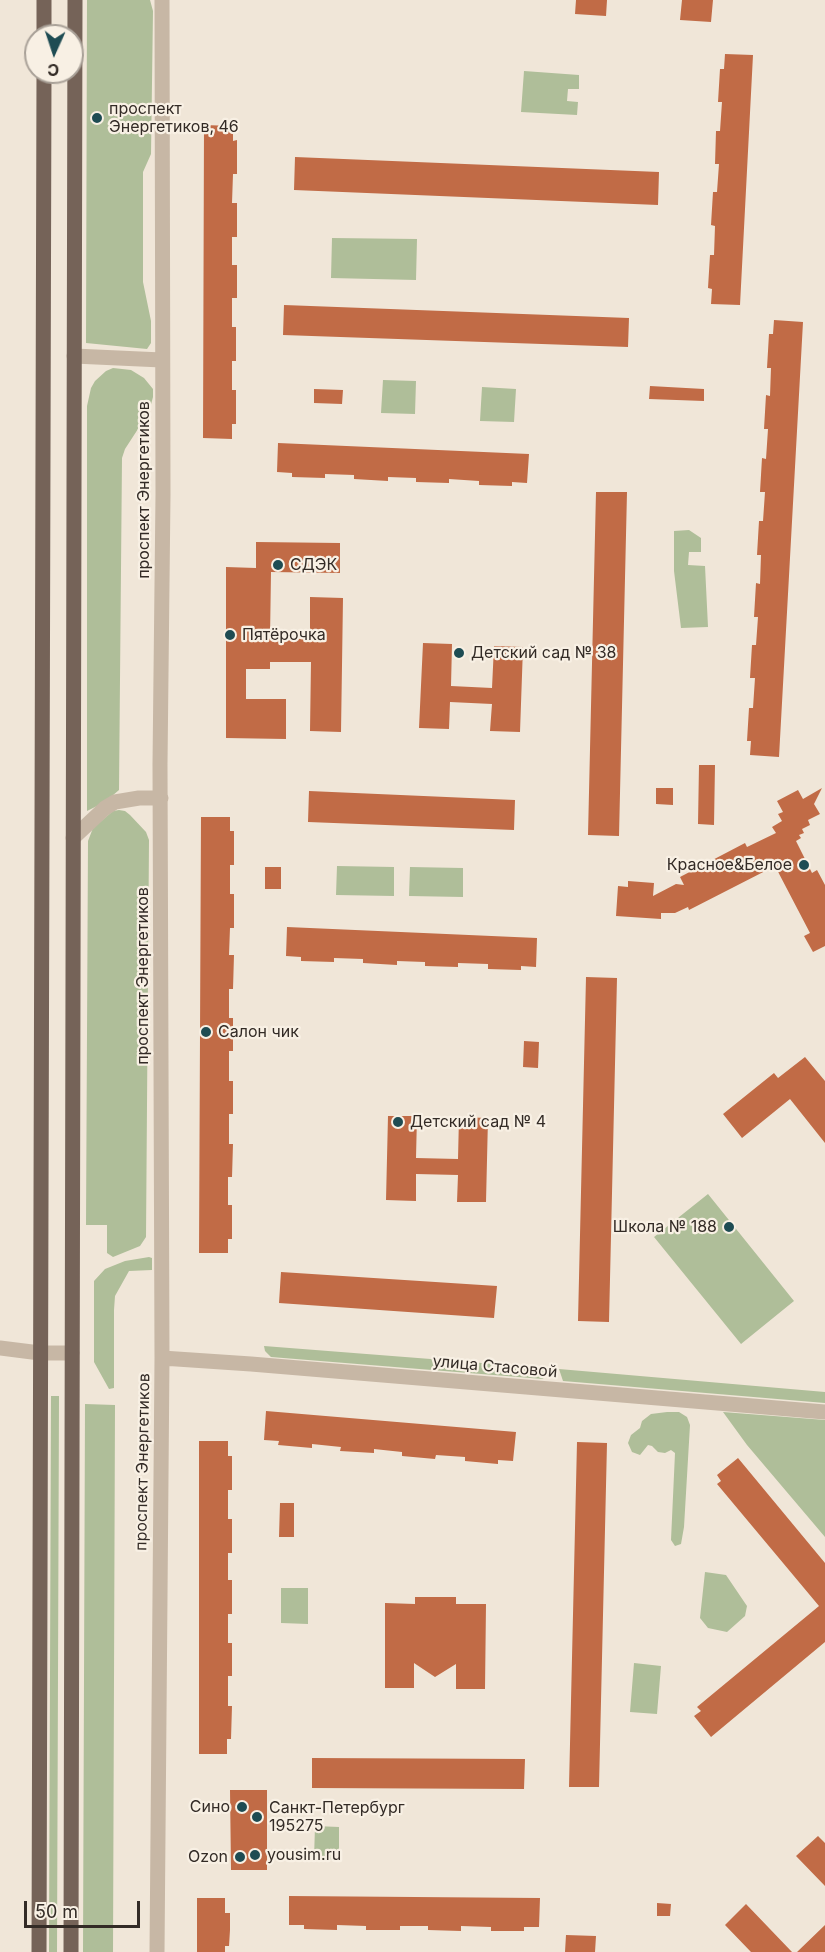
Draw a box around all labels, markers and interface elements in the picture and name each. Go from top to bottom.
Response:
north arrow [24,24,84,84]
text: С [47,60,60,80]
place label: проспект Энергетиков, 46 [109,99,239,137]
marker: проспект Энергетиков, 46 [90,111,104,125]
street label: проспект Энергетиков [134,401,154,579]
place label: СДЭК [290,555,337,575]
marker: СДЭК [271,558,285,572]
place label: Пятёрочка [242,625,326,645]
marker: Пятёрочка [223,628,237,642]
place label: Детский сад № 38 [471,643,616,663]
marker: Детский сад № 38 [452,646,466,660]
place label: Красное&Белое [667,855,792,875]
marker: Красное&Белое [797,858,811,872]
street label: проспект Энергетиков [133,887,153,1065]
place label: Салон чик [218,1022,299,1042]
marker: Салон чик [199,1025,213,1039]
place label: Детский сад № 4 [410,1112,546,1132]
marker: Детский сад № 4 [391,1115,405,1129]
place label: Школа № 188 [613,1217,717,1237]
marker: Школа № 188 [722,1220,736,1234]
street label: улица Стасовой [432,1352,558,1382]
street label: проспект Энергетиков [132,1373,154,1551]
place label: Сино [190,1797,230,1817]
place label: Санкт-Петербург 195275 [269,1798,405,1836]
marker: Сино [235,1800,249,1814]
marker: Санкт-Петербург 195275 [250,1810,264,1824]
place label: yousim.ru [267,1845,341,1865]
place label: Ozon [188,1847,228,1867]
marker: yousim.ru [248,1848,262,1862]
marker: Ozon [233,1850,247,1864]
scale bar [27,1889,142,1927]
text: 50 m [35,1901,78,1922]

